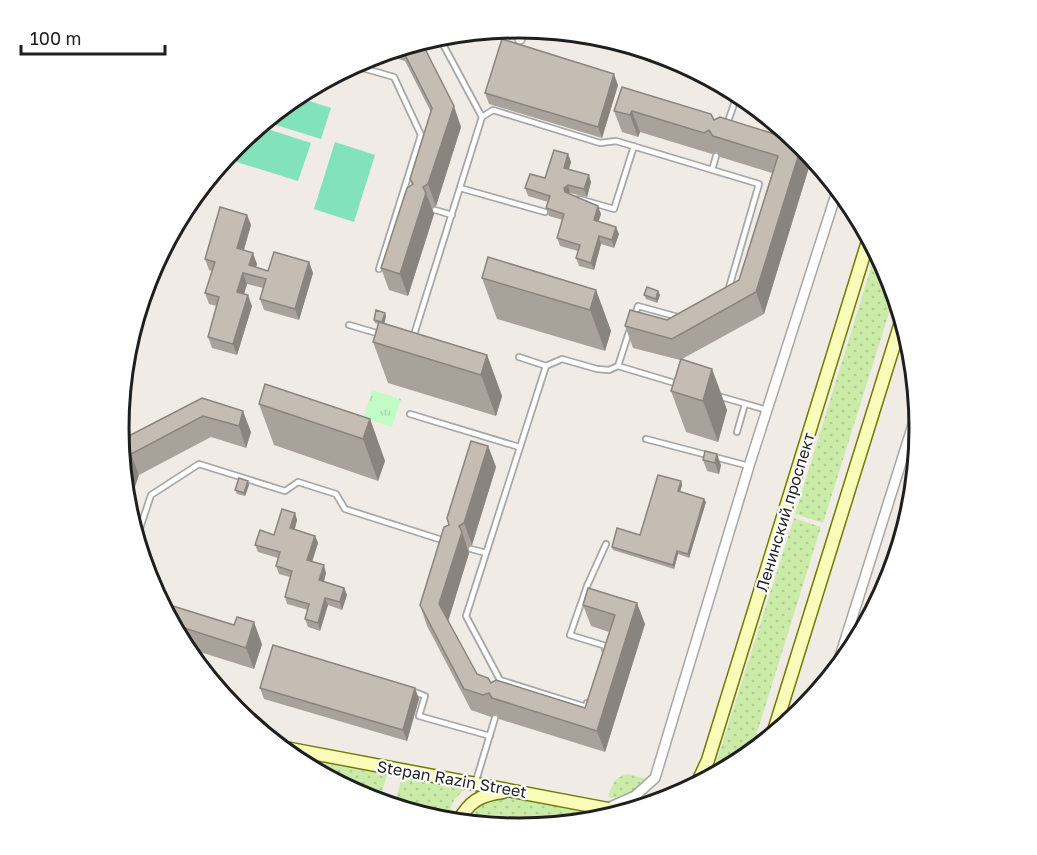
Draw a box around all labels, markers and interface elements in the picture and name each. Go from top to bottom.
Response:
scale bar [21,18,165,56]
text: 100 m [30,27,81,49]
street label: Ленинский проспект [751,430,819,594]
street label: Stepan Razin Street [376,756,528,802]

